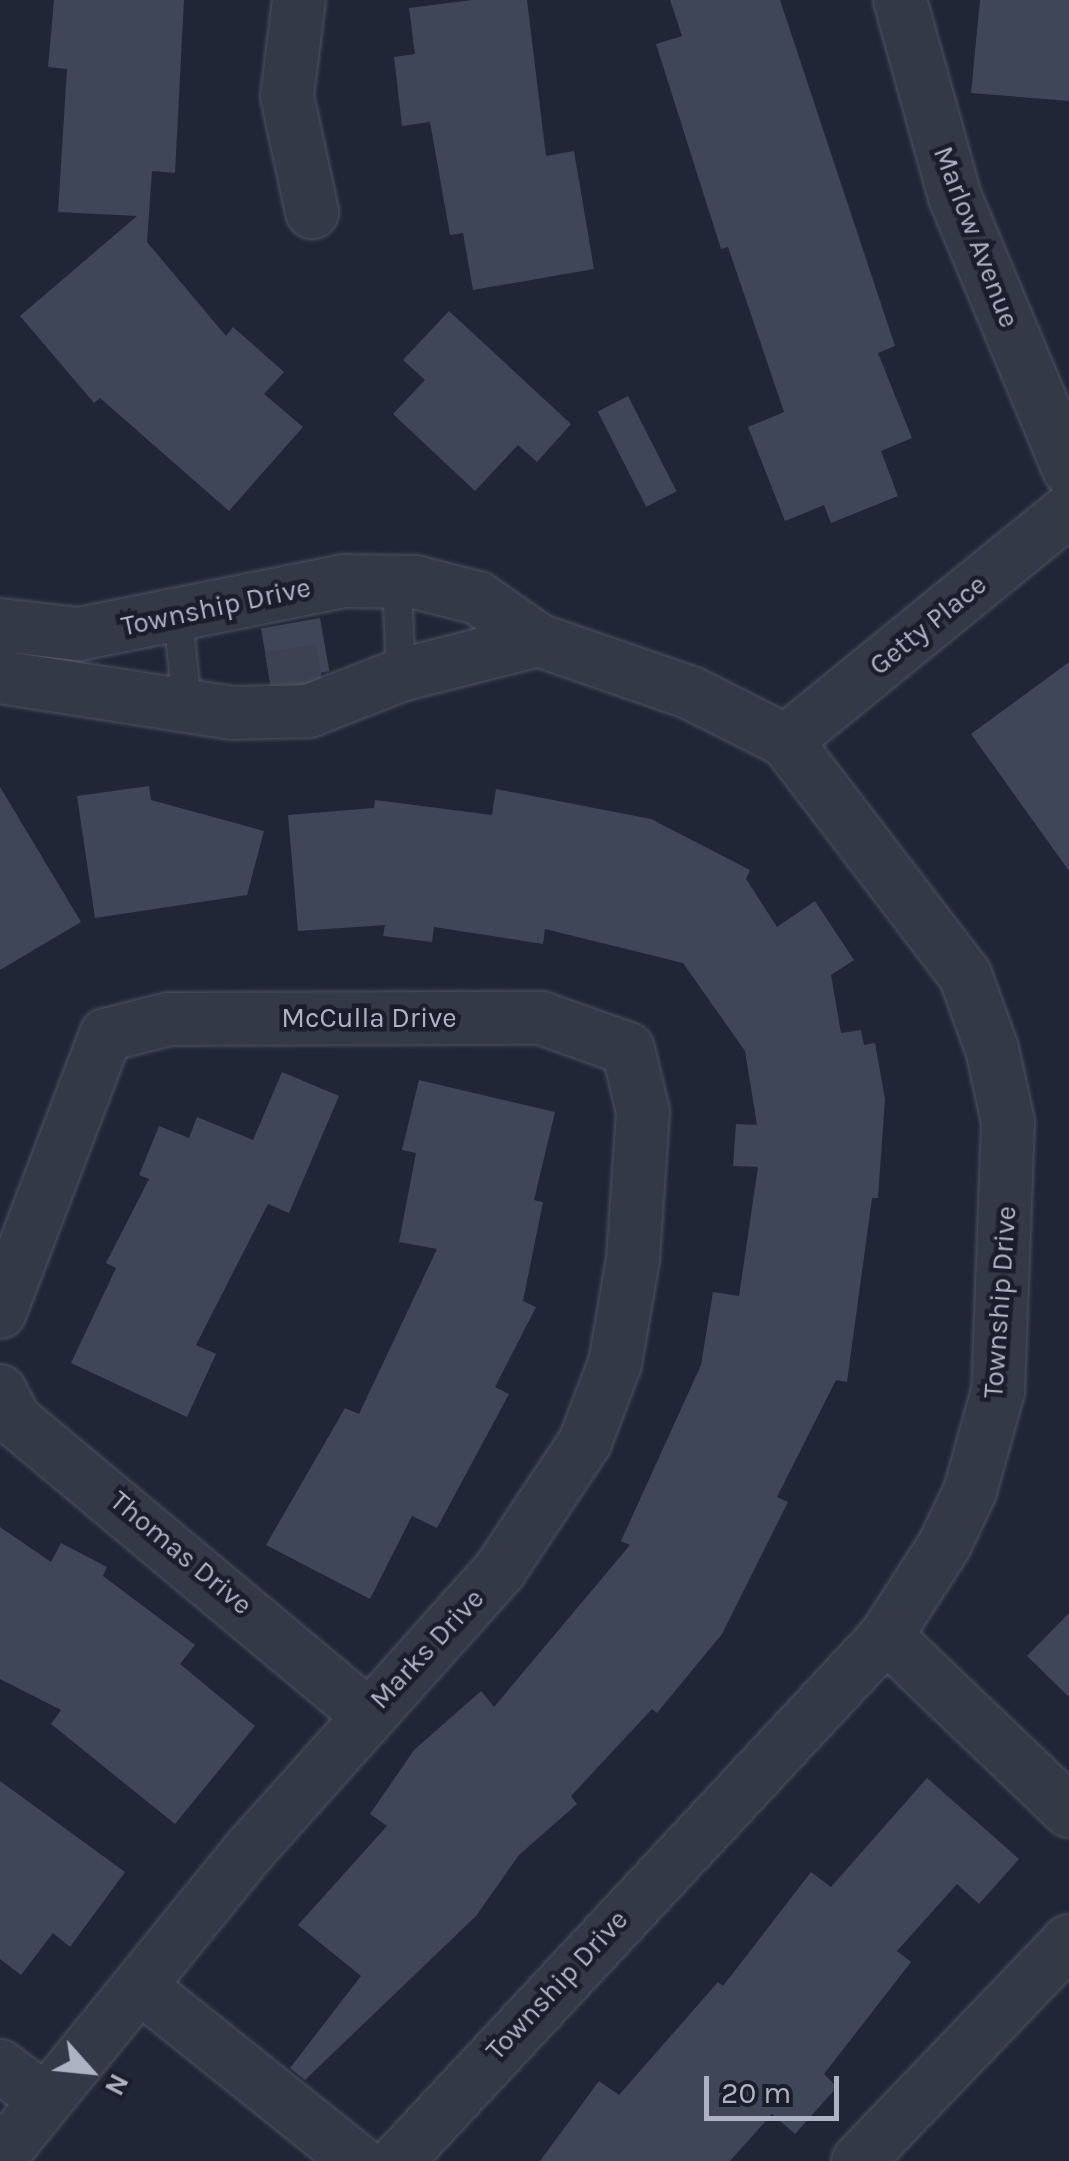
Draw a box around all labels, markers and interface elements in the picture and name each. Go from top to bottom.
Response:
street label: Marlow Avenue [926,142,1026,332]
street label: Getty Place [863,568,993,682]
street label: Township Drive [118,571,314,643]
street label: McCulla Drive [281,1001,457,1035]
street label: Township Drive [977,1205,1023,1399]
street label: Thomas Drive [103,1484,259,1622]
street label: Marks Drive [363,1582,491,1716]
street label: Township Drive [479,1903,635,2067]
north arrow [40,2021,140,2121]
scale bar [709,2056,844,2118]
text: N [98,2068,136,2101]
text: 20 m [721,2075,791,2111]

